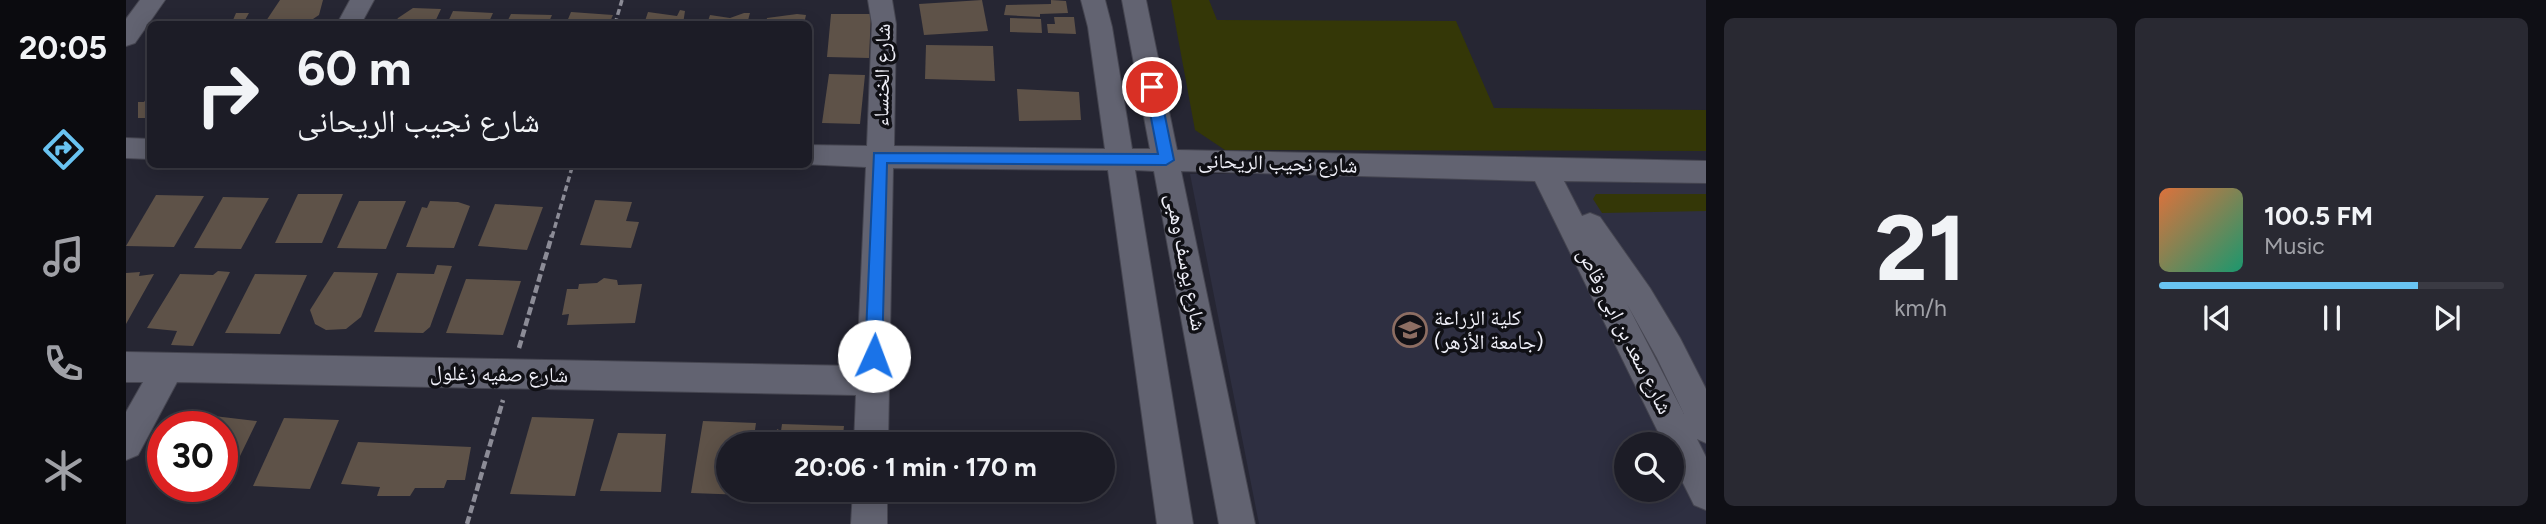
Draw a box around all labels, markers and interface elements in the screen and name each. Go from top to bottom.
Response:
street label: شارع الخنساء [868,23,896,127]
text: 20:05 [19,29,107,67]
text: 60 m [297,38,412,97]
icon: right [182,49,273,140]
pin [1122,57,1182,117]
icon: arrive [1133,68,1171,106]
text: شارع نجيب الريحانى [297,102,540,140]
icon: directions [39,125,88,174]
street label: شارع نجيب الريحانى [1198,147,1358,179]
street label: شارع يوسف وهبى [1160,191,1212,333]
text: 21 [1875,194,1966,303]
text: 100.5 FM [2264,200,2373,232]
icon: music [39,232,88,281]
text: Music [2264,232,2325,260]
street label: شارع سعد بن ابى وقاص [1572,243,1678,419]
text: km/h [1894,294,1947,322]
icon: previous [2198,299,2236,337]
icon: pause [2313,299,2351,337]
icon: next [2428,299,2466,337]
place label: كلية الزراعة (جامعة الأزهر) [1434,305,1544,354]
school or university icon: كلية الزراعة (جامعة الأزهر) [1391,311,1429,349]
position arrow [837,319,911,393]
icon: phone [39,339,88,388]
street label: شارع صفيه زغلول [430,360,568,388]
speed limit sign: 30 [147,411,238,502]
map controls [1614,432,1684,502]
button: search [1614,432,1684,502]
icon: climate [39,446,88,495]
text: 20:06 · 1 min · 170 m [794,451,1037,483]

